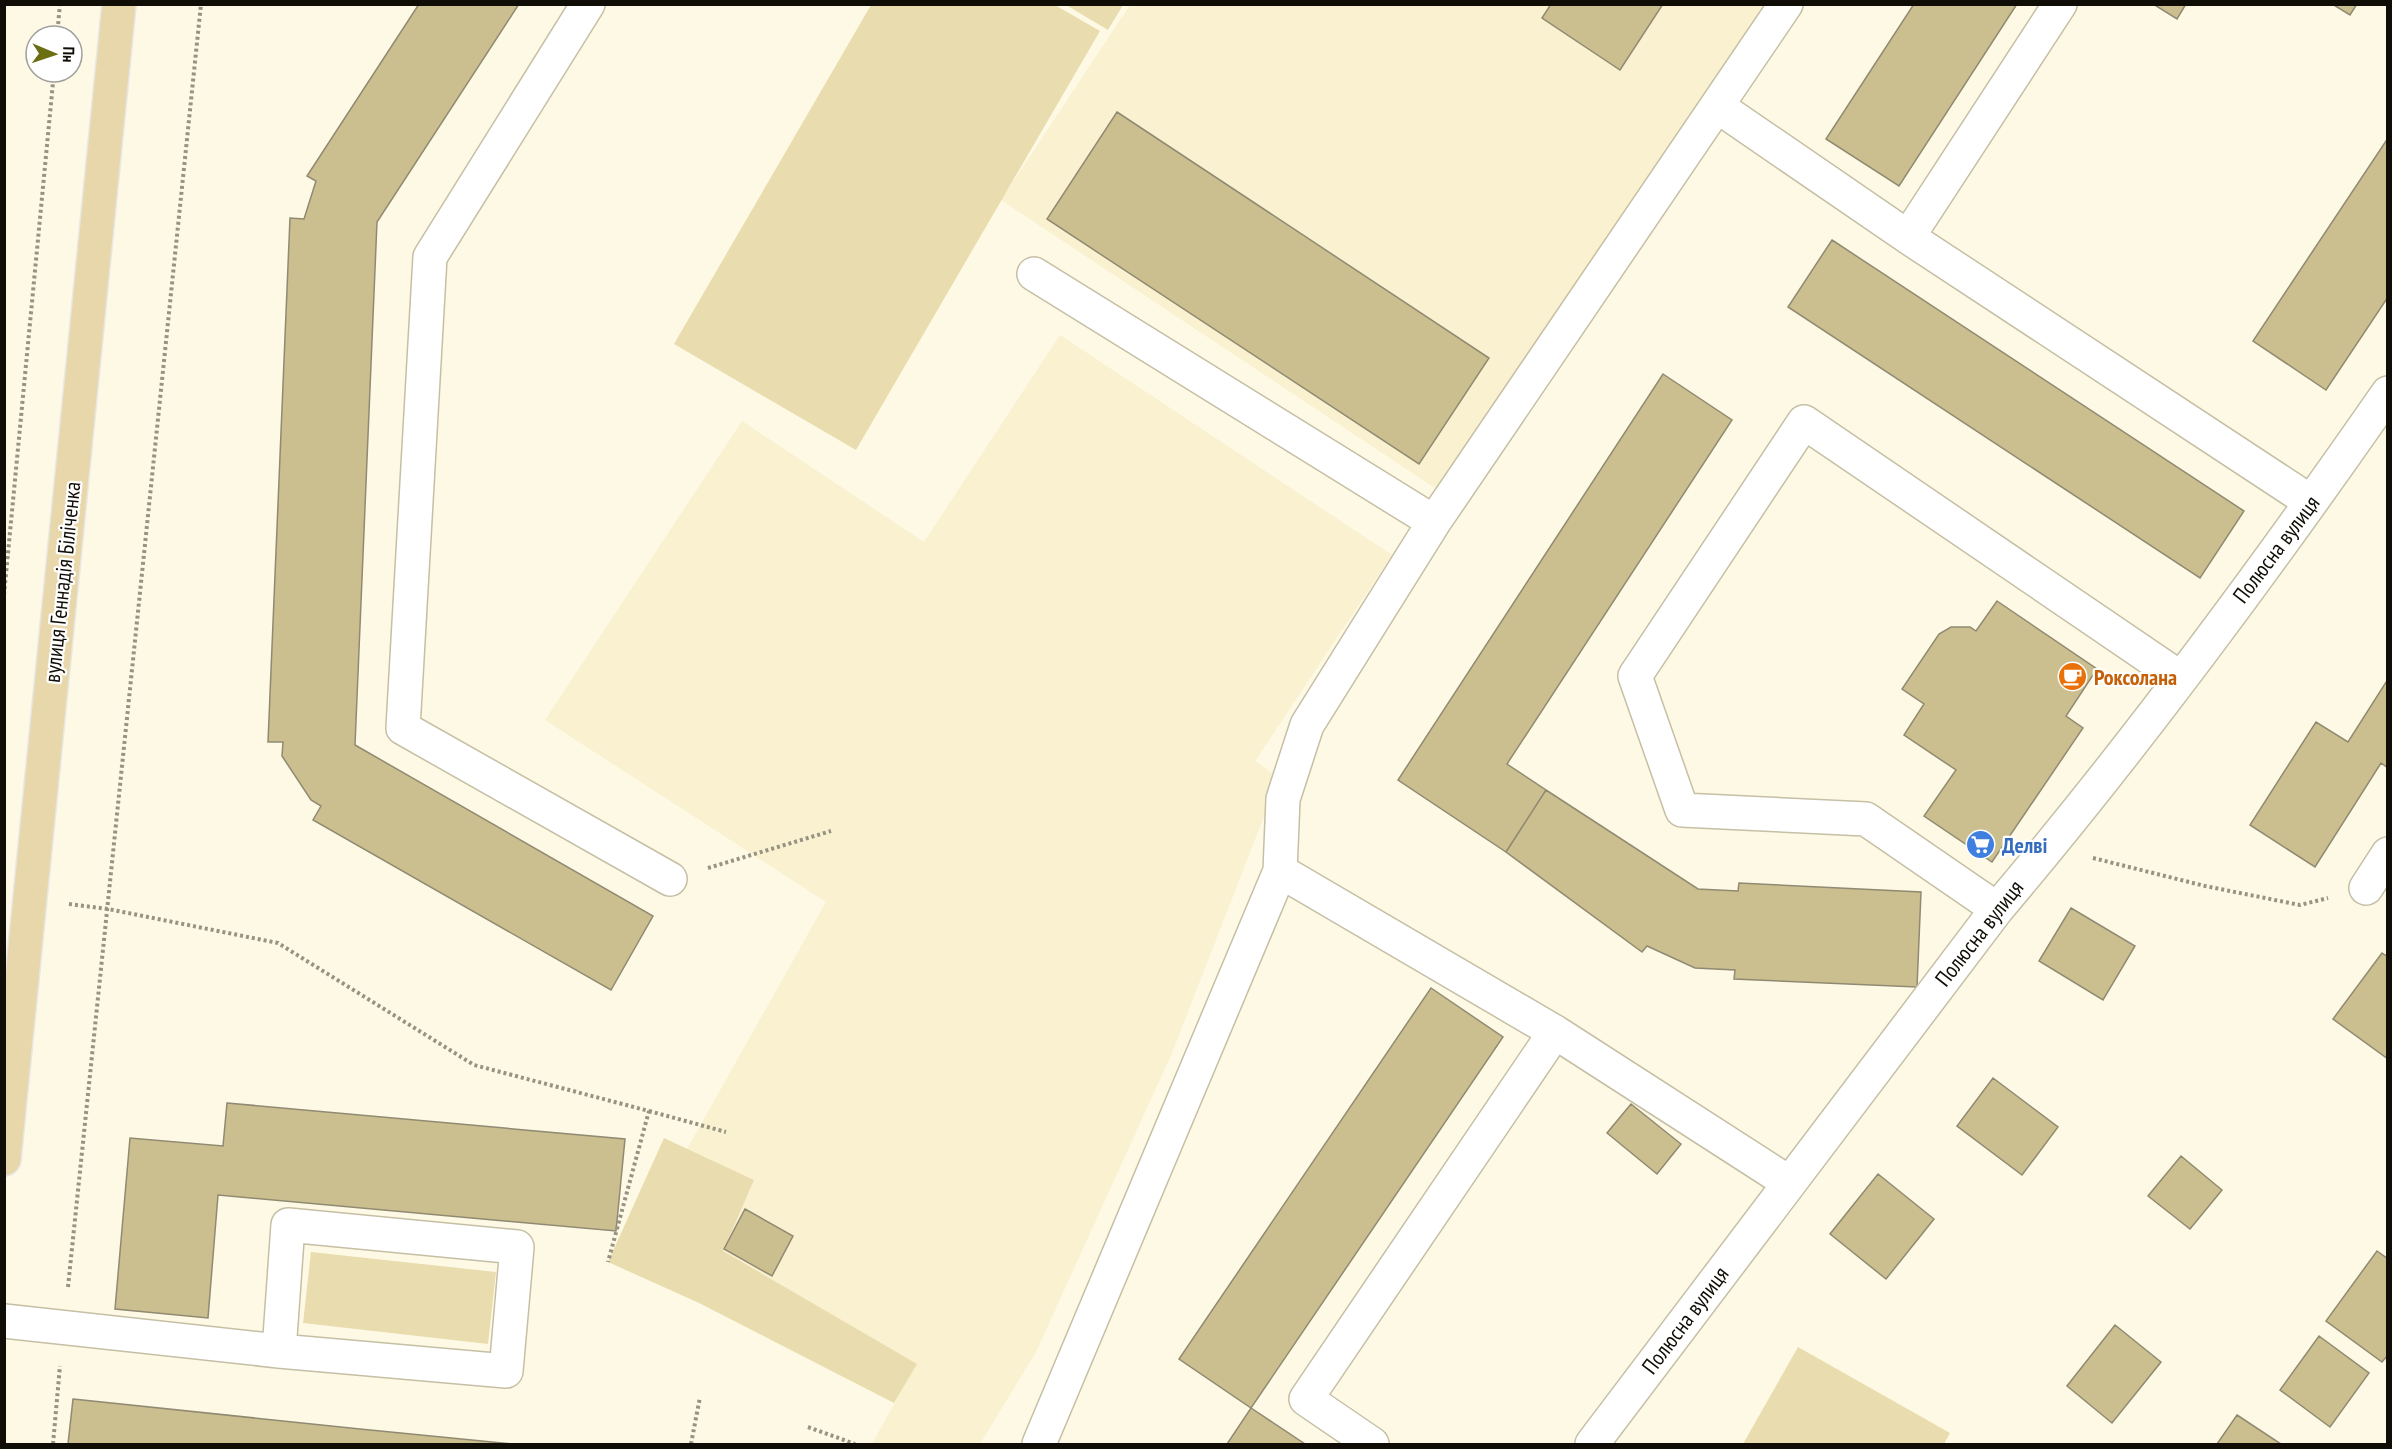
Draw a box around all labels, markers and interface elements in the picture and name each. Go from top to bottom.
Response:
north arrow [24,24,84,84]
text: Пн [59,46,79,63]
street label: вулиця Геннадія Біліченка [38,480,86,684]
street label: Полюсна вулиця [2226,490,2326,608]
cafe icon: Роксолана [2057,661,2089,693]
place label: Роксолана [2094,663,2177,691]
supermarket icon: Делві [1965,829,1997,861]
place label: Делві [2002,831,2047,859]
street label: Полюсна вулиця [1929,874,2029,992]
street label: Полюсна вулиця [1635,1261,1735,1379]

